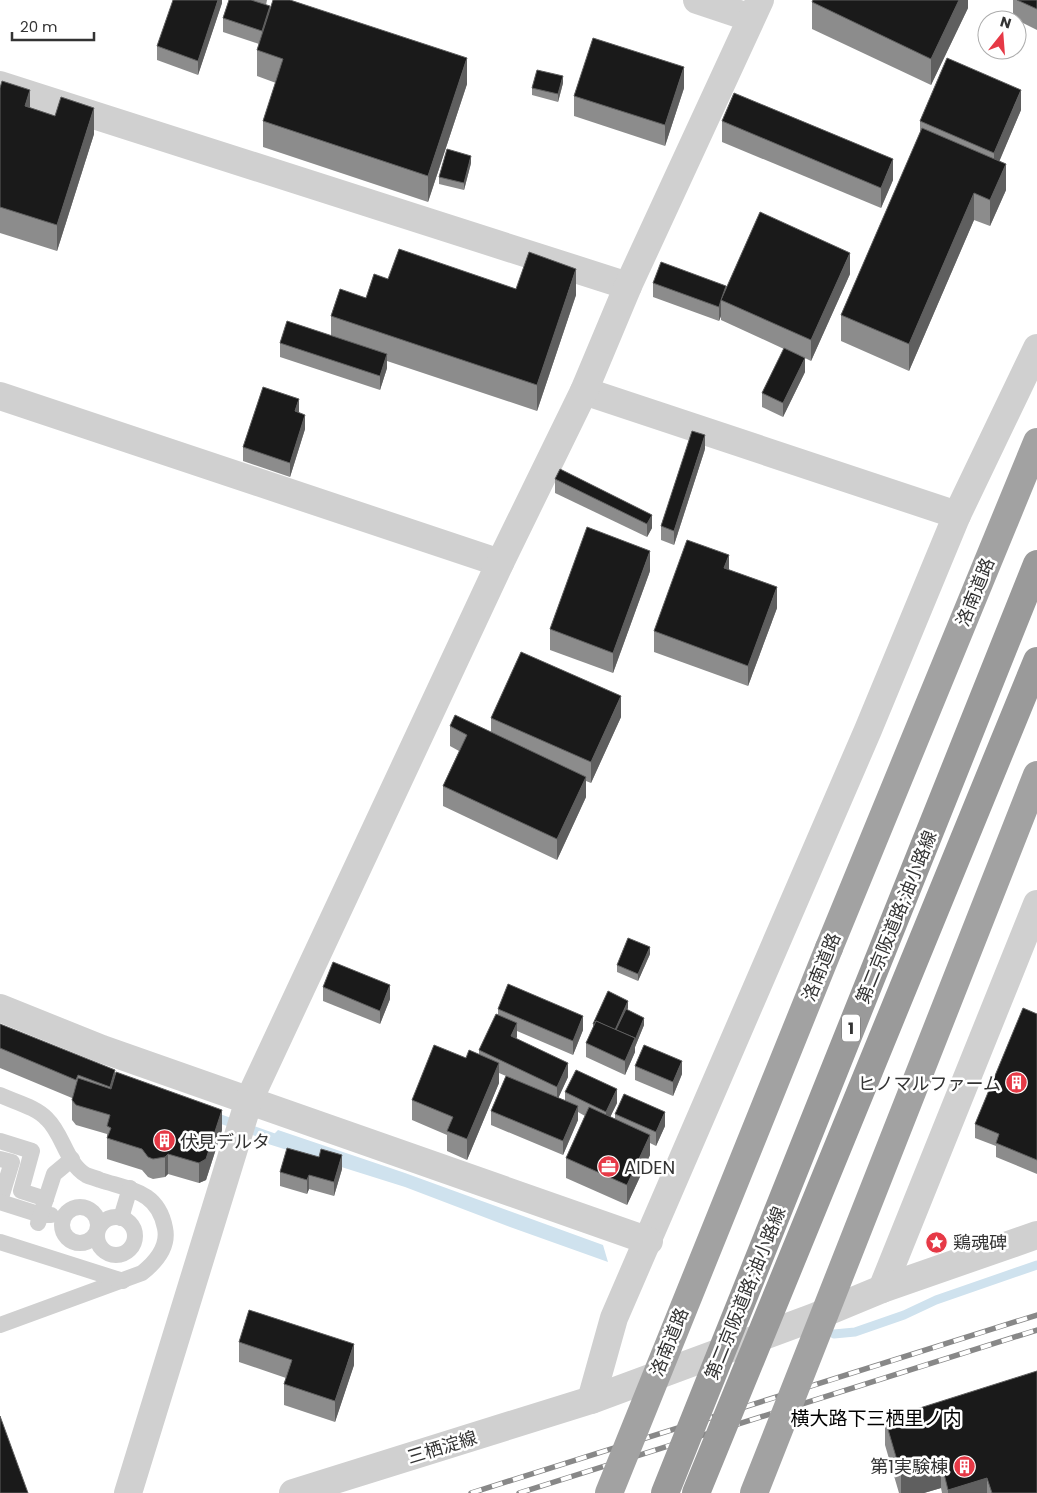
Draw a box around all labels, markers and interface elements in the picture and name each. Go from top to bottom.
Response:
scale bar [12,10,95,42]
north arrow [977,10,1027,60]
text: N [998,11,1014,34]
text: 20 m [20,16,58,37]
street label: 洛南道路 [950,554,1000,630]
street label: 第二京阪道路;油小路線 [850,827,942,1007]
street label: 洛南道路 [796,929,846,1005]
road number: 1 [842,1014,860,1042]
place label: ヒノマルファーム [858,1071,1001,1096]
building icon: ヒノマルファーム [1005,1071,1029,1095]
building icon: 伏見デルタ [152,1129,176,1153]
place label: 伏見デルタ [180,1129,270,1154]
office icon: AIDEN [596,1155,620,1179]
place label: AIDEN [624,1155,675,1180]
street label: 第二京阪道路;油小路線 [699,1203,791,1383]
place icon: 鶏魂碑 [925,1230,949,1254]
place label: 鶏魂碑 [953,1230,1007,1255]
street label: 洛南道路 [644,1304,694,1380]
district label: 横大路下三栖里ノ内 [790,1405,962,1432]
street label: 三栖淀線 [404,1425,480,1469]
place label: 第1実験棟 [870,1454,948,1479]
building icon: 第1実験棟 [952,1454,976,1478]

